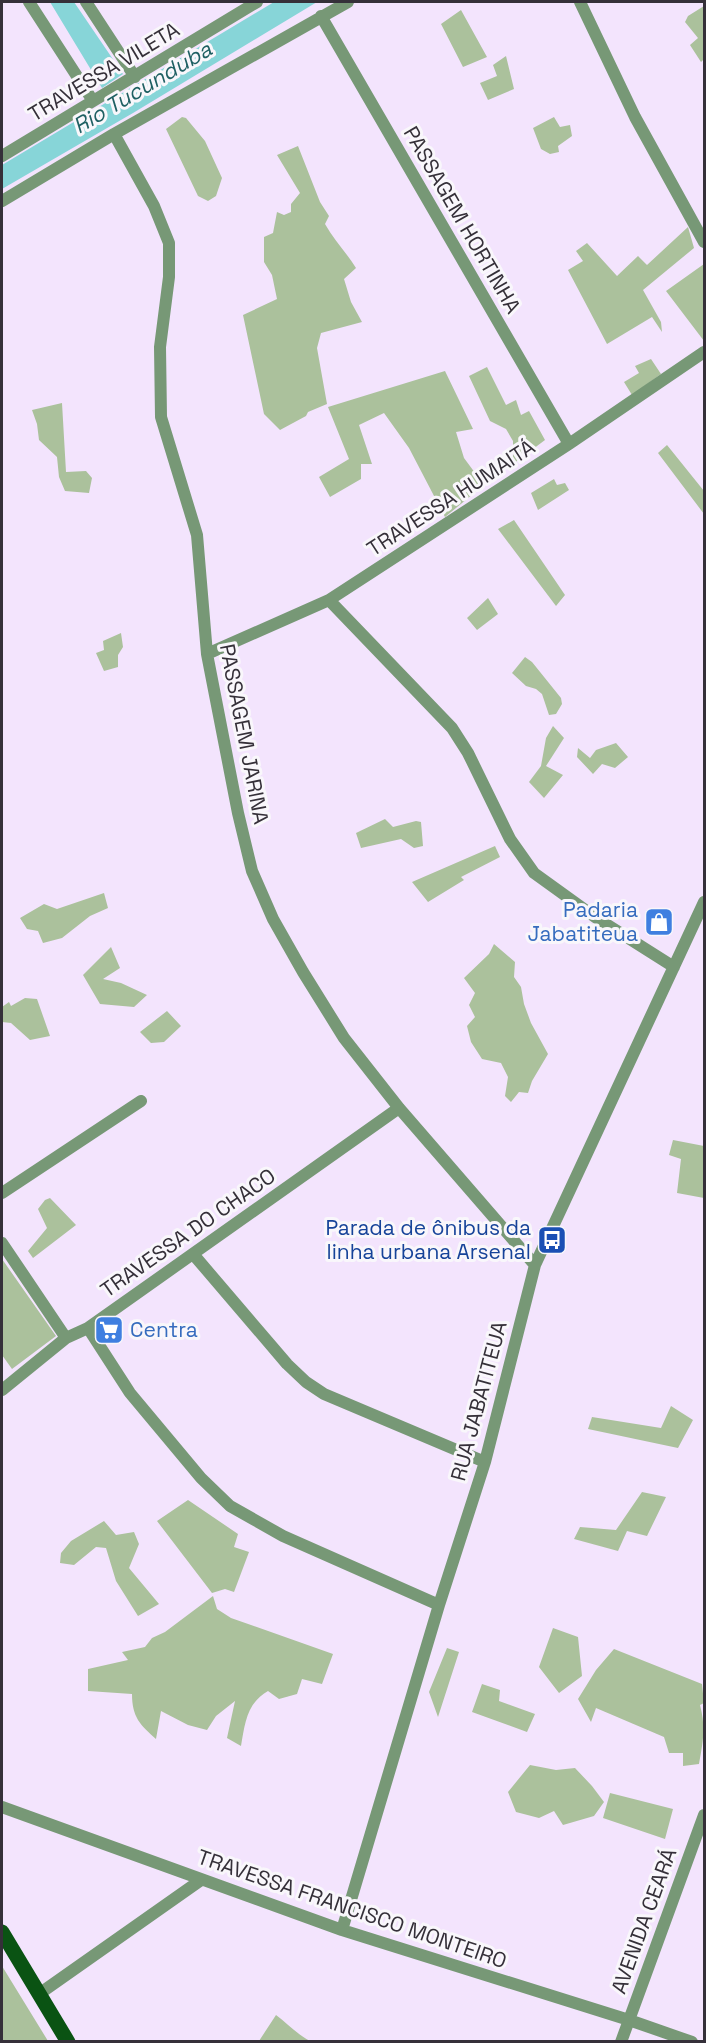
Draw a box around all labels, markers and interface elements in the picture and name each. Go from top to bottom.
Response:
street label: TRAVESSA VILETA [23,16,184,127]
water label: Rio Tucunduba [67,34,217,139]
street label: PASSAGEM HORTINHA [398,121,527,318]
street label: TRAVESSA HUMAITÁ [362,433,540,562]
street label: PASSAGEM JARINA [214,641,275,826]
place label: Padaria Jabatiteua [528,896,638,947]
shop icon: Padaria Jabatiteua [643,906,675,938]
street label: TRAVESSA DO CHACO [95,1162,281,1303]
place label: Parada de ônibus da linha urbana Arsenal [325,1214,531,1265]
bus stop icon: Parada de ônibus da linha urbana Arsenal [536,1224,568,1256]
supermarket icon: Centra [93,1314,125,1346]
place label: Centra [130,1316,198,1343]
street label: RUA JABATITEUA [444,1318,513,1484]
street label: TRAVESSA FRANCISCO MONTEIRO [194,1843,510,1974]
street label: AVENIDA CEARÁ [605,1844,682,1997]

